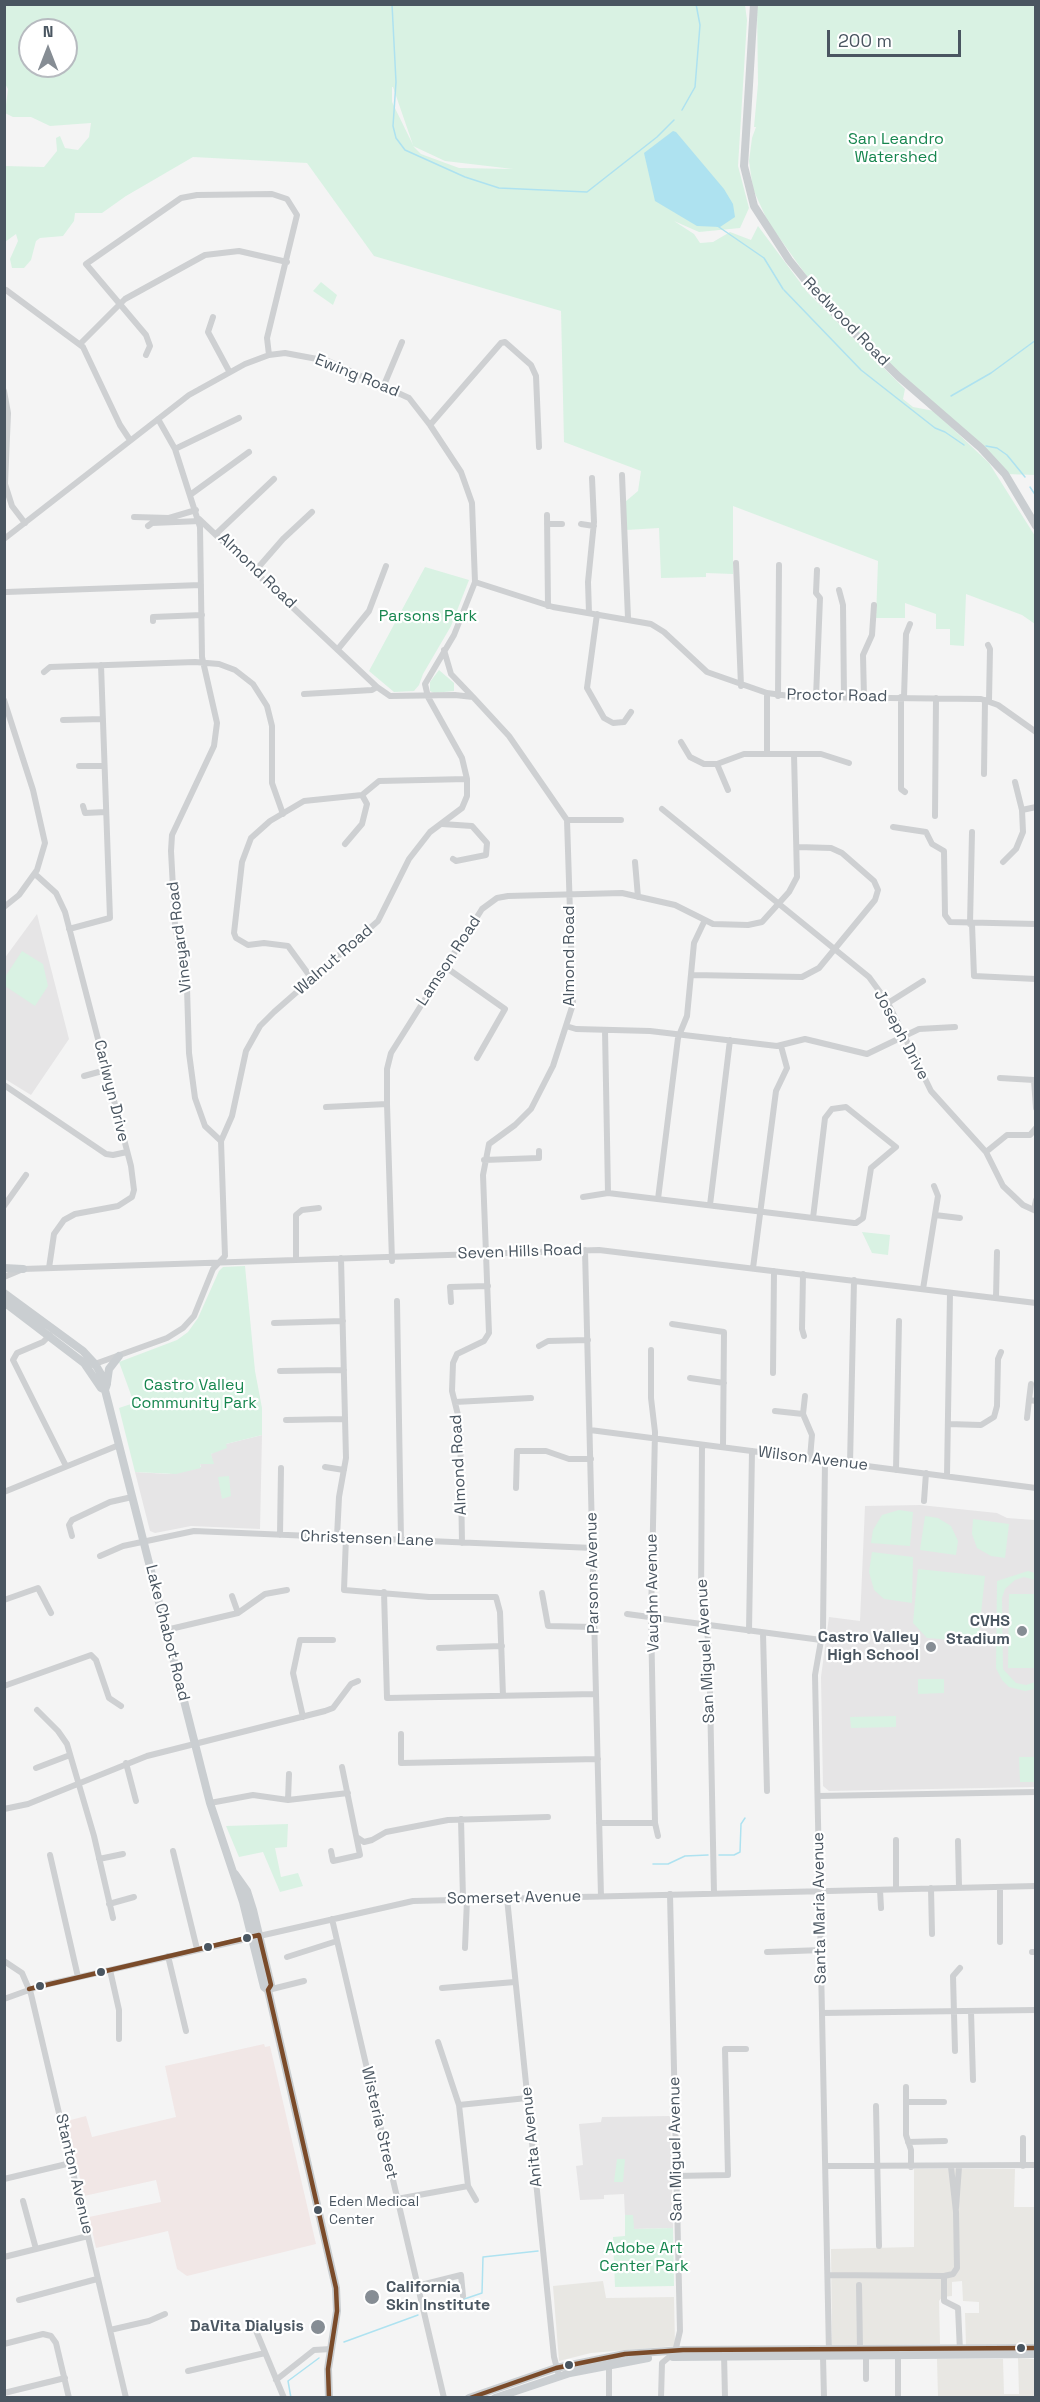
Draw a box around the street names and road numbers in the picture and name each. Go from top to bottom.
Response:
street label: Redwood Road [799,274,893,370]
street label: Ewing Road [312,350,402,402]
street label: Almond Road [214,529,300,613]
street label: Proctor Road [786,686,888,706]
street label: Vineyard Road [164,880,196,994]
street label: Almond Road [560,905,580,1007]
street label: Lamson Road [413,912,485,1010]
street label: Walnut Road [291,921,377,999]
street label: Joseph Drive [869,987,933,1083]
street label: Carlwyn Drive [89,1038,133,1144]
street label: Seven Hills Road [457,1240,583,1264]
street label: Almond Road [447,1414,471,1516]
street label: Wilson Avenue [757,1443,869,1475]
street label: Parsons Avenue [582,1512,604,1634]
street label: Christensen Lane [300,1527,434,1551]
street label: Vaughn Avenue [642,1534,664,1652]
street label: Lake Chabot Road [141,1563,193,1703]
street label: San Miguel Avenue [693,1578,719,1724]
street label: Santa Maria Avenue [809,1832,831,1984]
street label: Somerset Avenue [447,1887,581,1909]
street label: Wisteria Street [357,2065,401,2181]
street label: San Miguel Avenue [665,2076,687,2222]
street label: Anita Avenue [517,2086,547,2188]
street label: Stanton Avenue [51,2112,97,2236]

